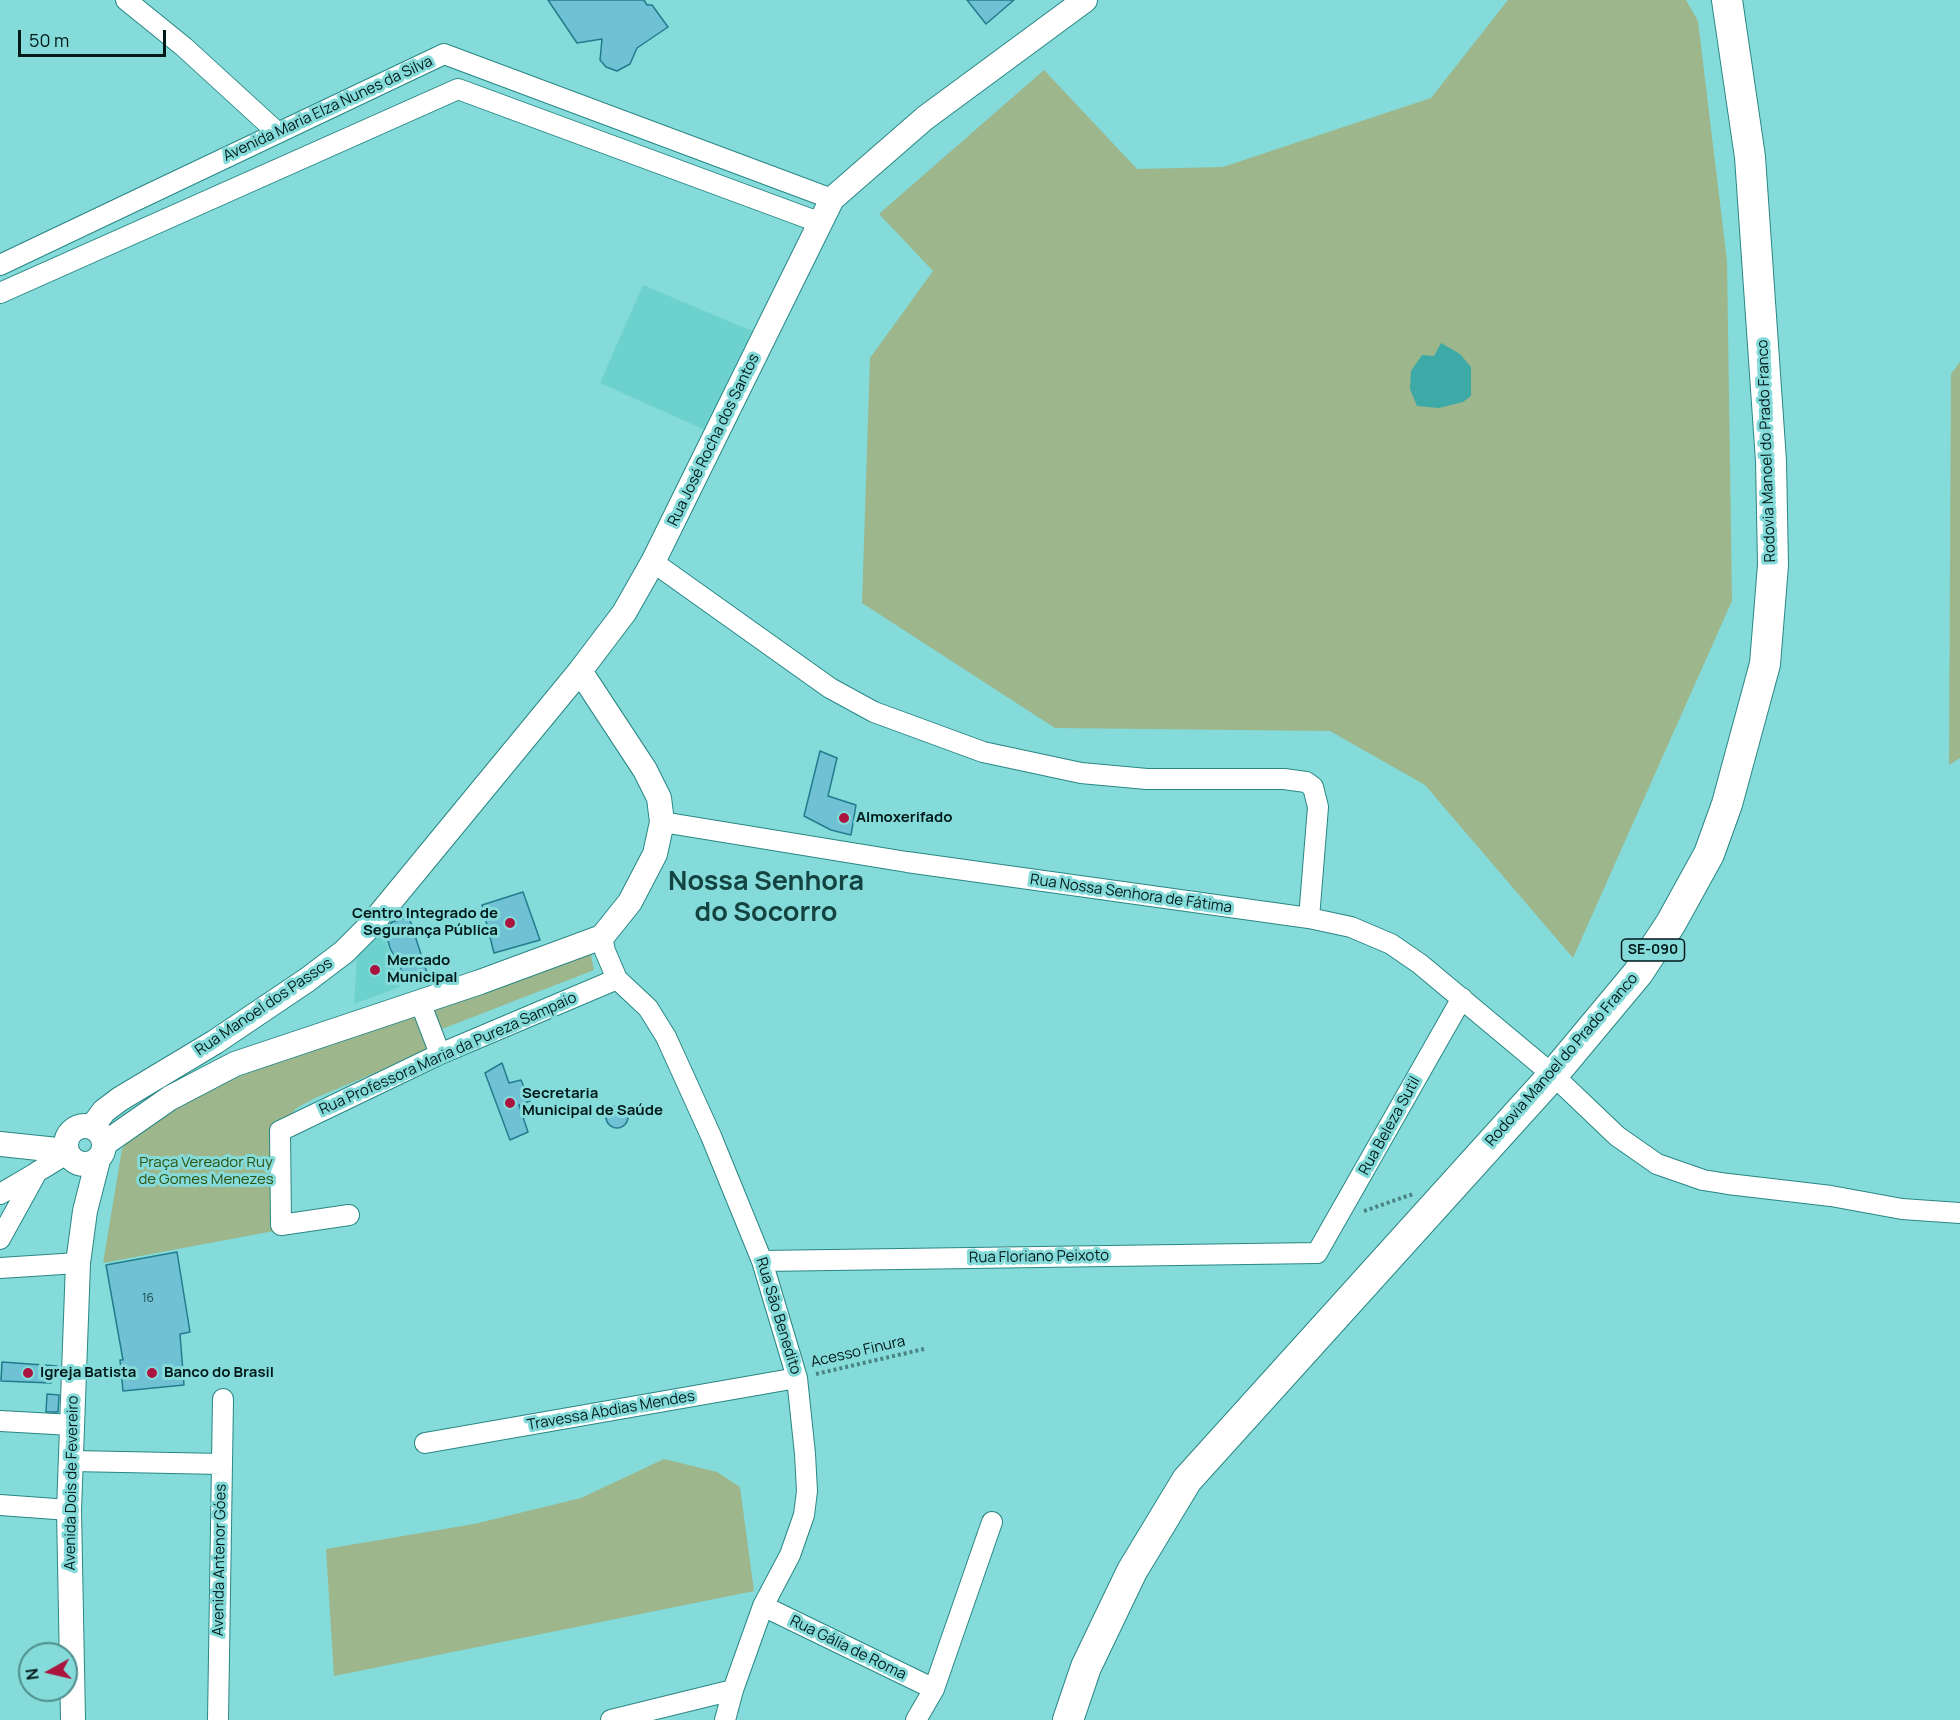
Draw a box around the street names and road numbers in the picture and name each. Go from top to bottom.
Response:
street label: Avenida Maria Elza Nunes da Silva [220,52,436,166]
street label: Rodovia Manoel do Prado Franco [1754,339,1780,563]
street label: Rua José Rocha dos Santos [664,351,764,529]
street label: Rua Nossa Senhora de Fátima [1029,871,1233,917]
road number: SE-090 [1622,939,1684,961]
street label: Rua Manoel dos Passos [192,954,336,1060]
street label: Rodovia Manoel do Prado Franco [1482,970,1642,1150]
street label: Rua Professora Maria da Pureza Sampaio [317,989,579,1119]
street label: Rua Beleza Sutil [1355,1074,1425,1178]
street label: Rua Floriano Peixoto [969,1247,1109,1267]
street label: Rua São Benedito [752,1255,804,1377]
street label: Acesso Finura [809,1332,907,1372]
street label: Travessa Abdias Mendes [526,1387,696,1435]
street label: Avenida Dois de Fevereiro [61,1395,83,1571]
street label: Avenida Antenor Góes [210,1484,230,1636]
street label: Rua Gália de Roma [787,1612,909,1684]

